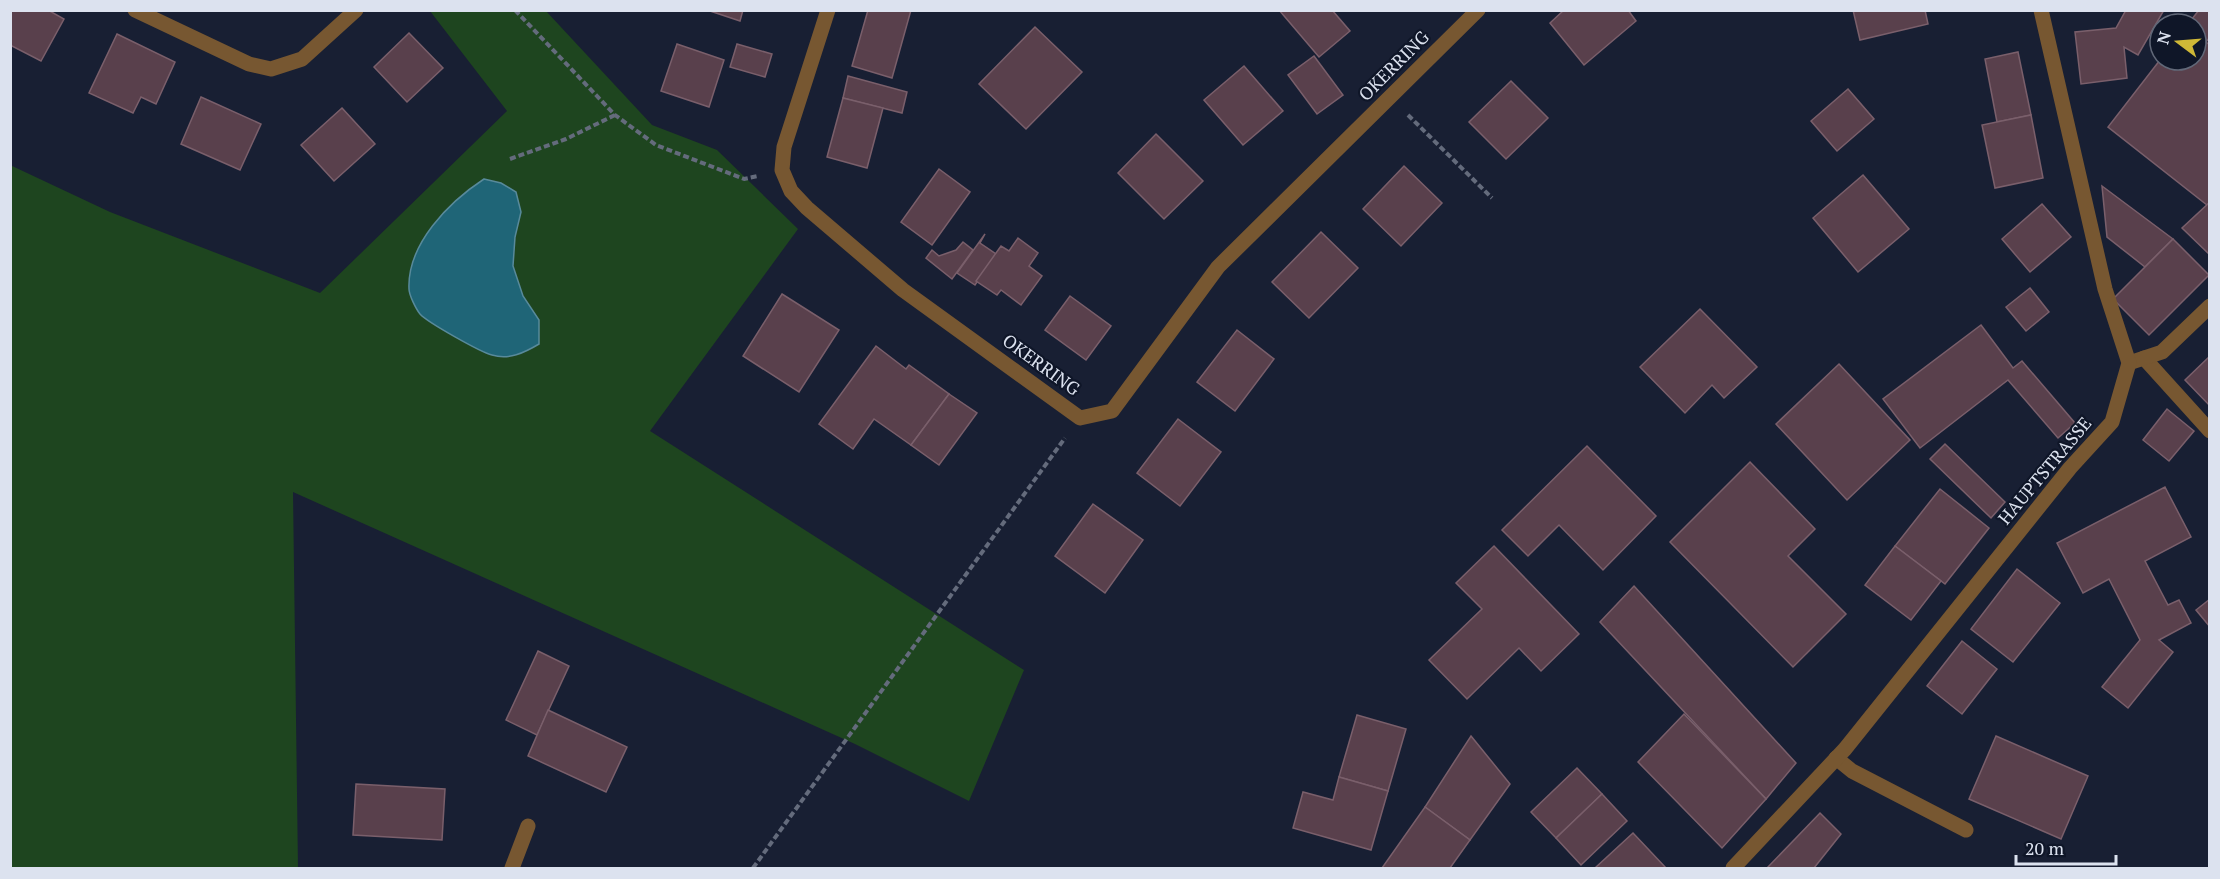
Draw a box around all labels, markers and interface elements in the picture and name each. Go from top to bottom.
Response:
north arrow [2148,12,2208,72]
street label: OKERRING [1353,24,1434,106]
text: N [2151,29,2176,47]
street label: OKERRING [998,328,1086,401]
street label: HAUPTSTRASSE [1992,411,2096,529]
scale bar [2016,828,2116,866]
text: 20 m [2025,836,2065,860]

